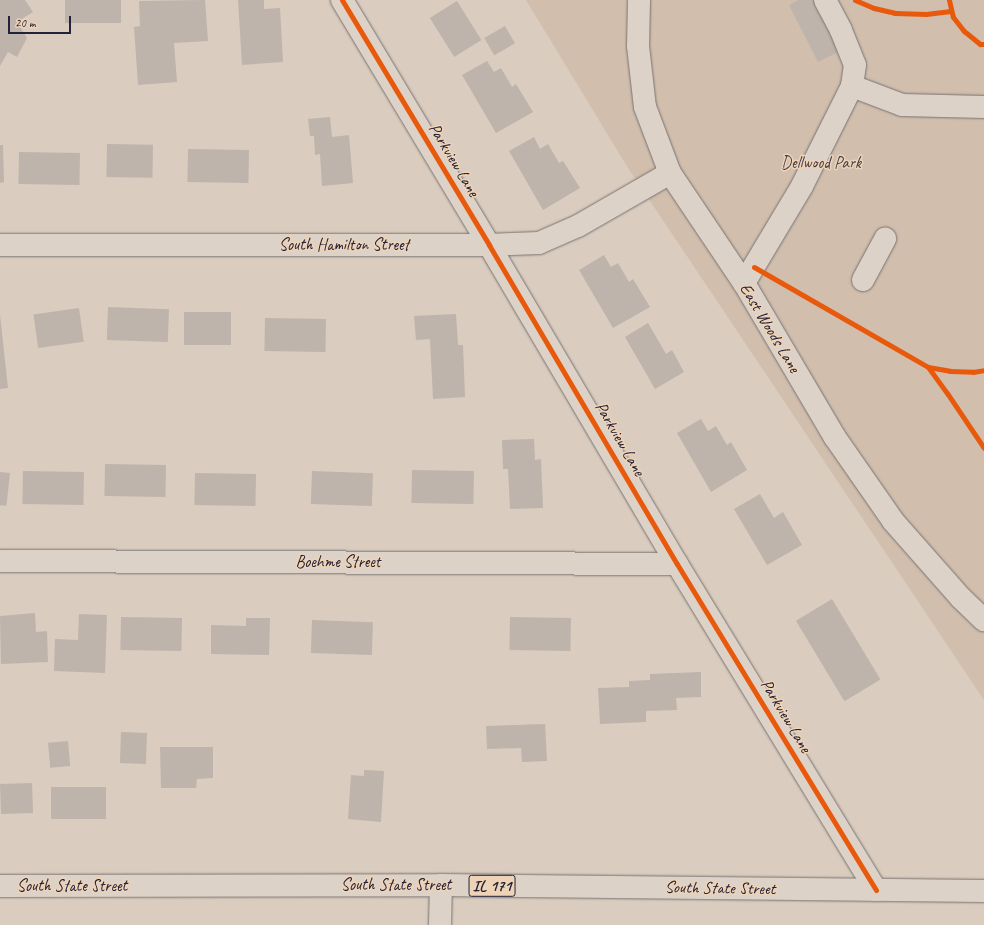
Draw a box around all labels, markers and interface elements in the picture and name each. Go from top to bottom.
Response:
scale bar [10,8,73,34]
text: 20 m [15,15,35,31]
street label: Parkview Lane [424,120,484,200]
park label: Dellwood Park [781,153,861,173]
street label: South Hamilton Street [279,235,409,255]
street label: East Woods Lane [735,280,805,376]
street label: Parkview Lane [591,398,649,480]
street label: Boehme Street [295,552,381,572]
street label: Parkview Lane [756,676,816,756]
road number: IL 171 [468,872,516,900]
street label: South State Street [340,875,452,895]
street label: South State Street [16,876,128,896]
street label: South State Street [664,877,776,899]

